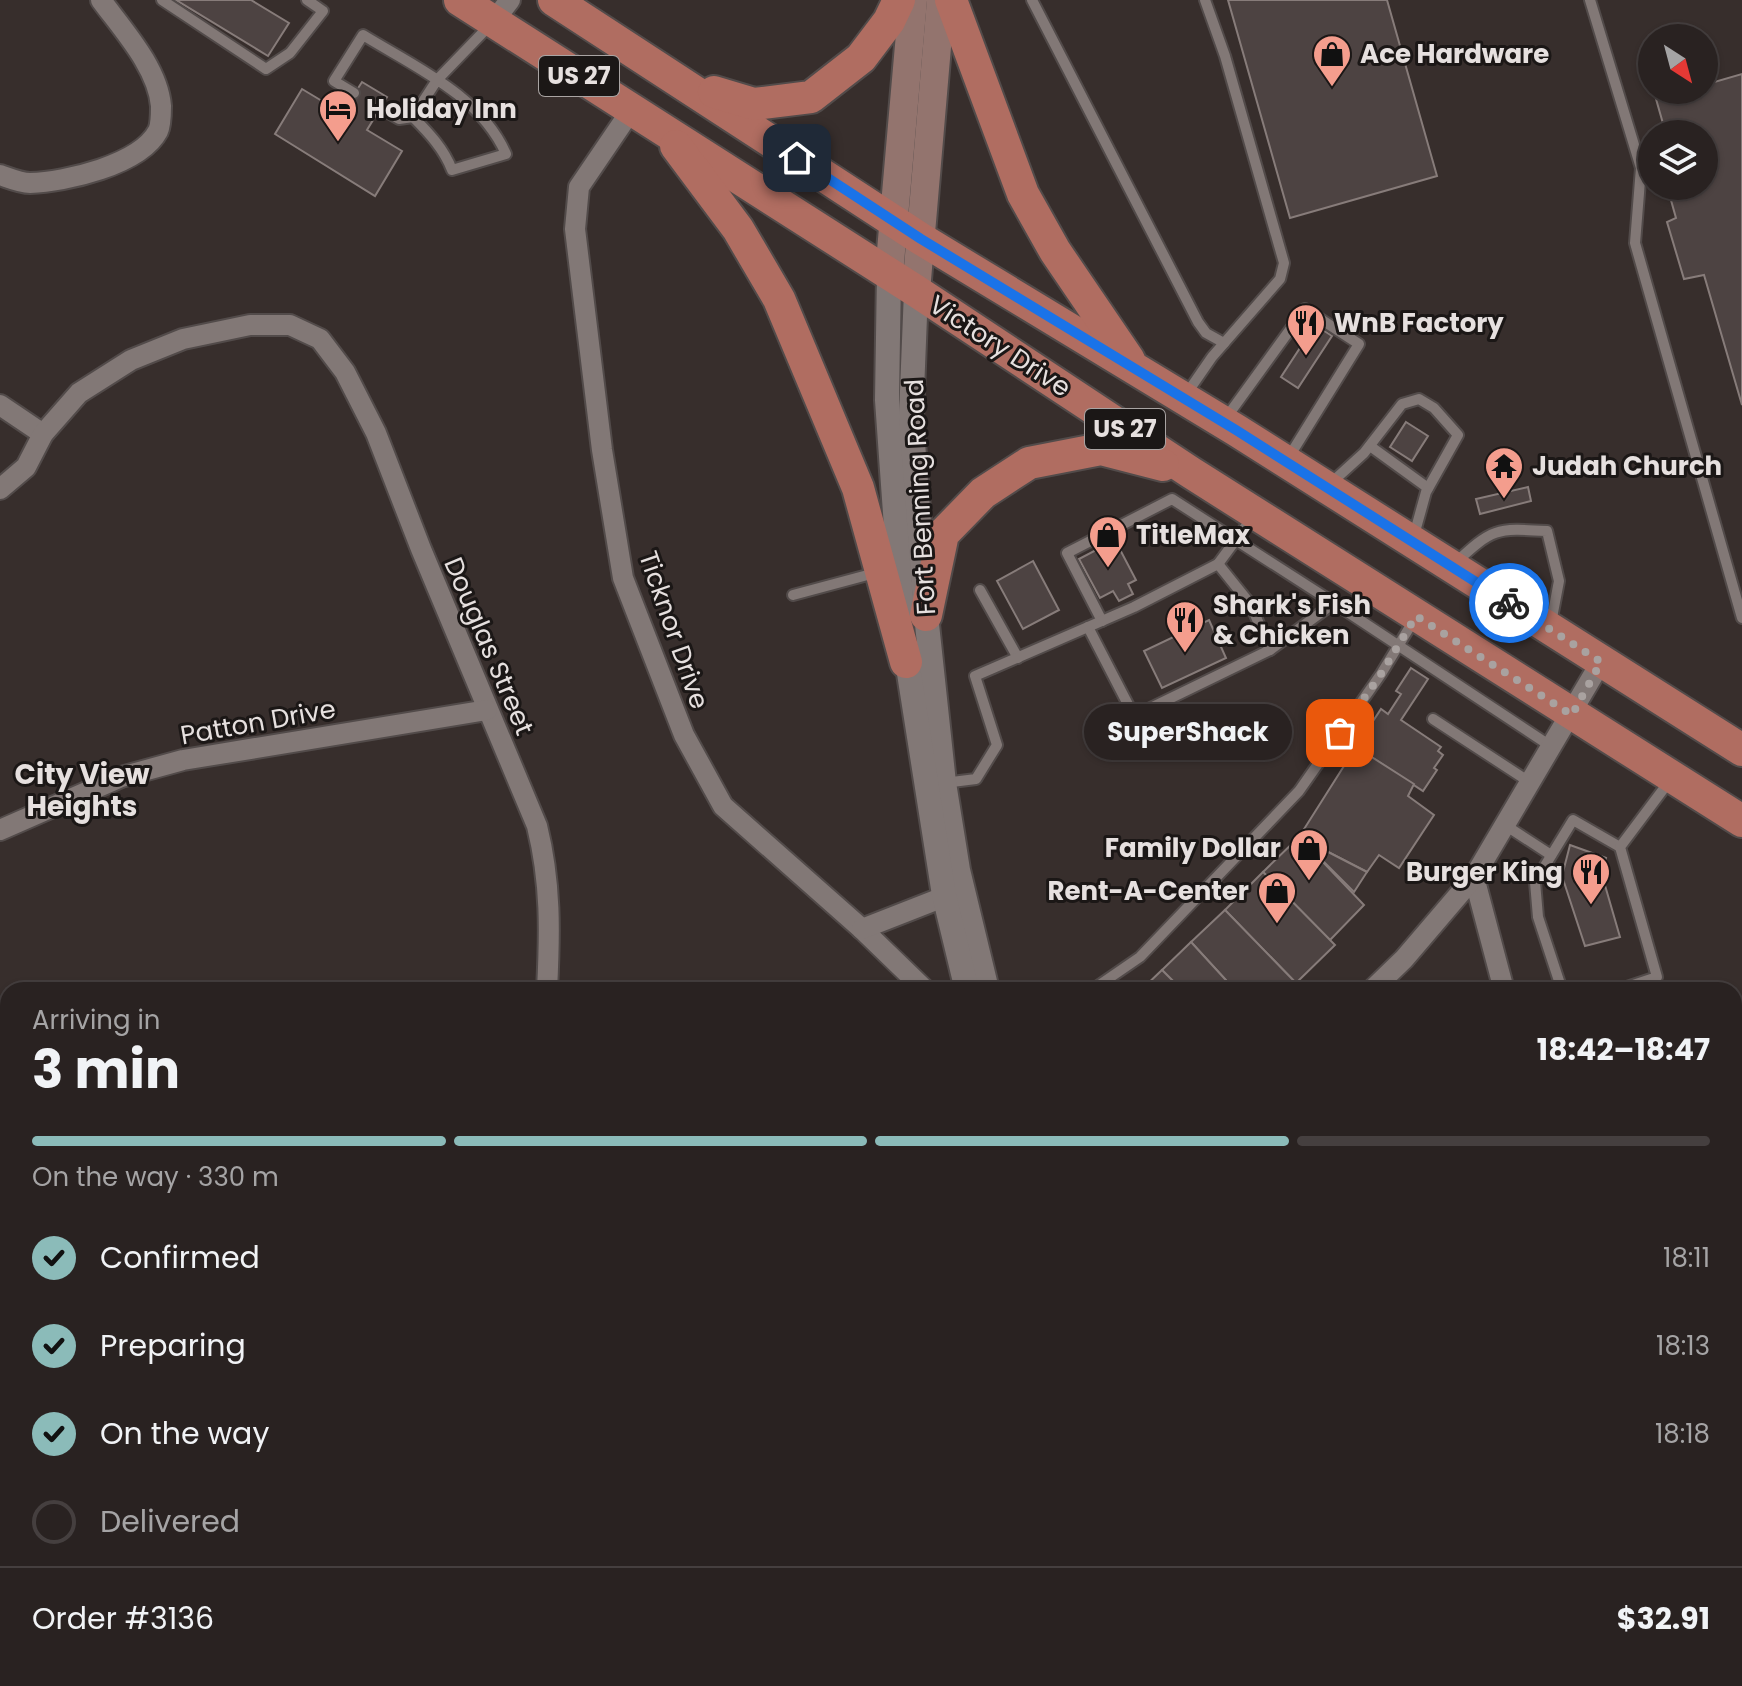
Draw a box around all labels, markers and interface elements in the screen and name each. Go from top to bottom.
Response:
north arrow [1638,24,1718,104]
map controls [1638,24,1718,200]
shop icon: Ace Hardware [1311,33,1353,88]
place label: Ace Hardware [1360,36,1549,72]
road number: US 27 [539,56,619,96]
hotel icon: Holiday Inn [317,88,359,143]
place label: Holiday Inn [366,91,517,127]
button: layers [1638,120,1718,200]
pin [763,124,831,192]
icon: home [775,136,819,180]
street label: Victory Drive [922,287,1078,405]
restaurant icon: WnB Factory [1285,302,1327,357]
place label: WnB Factory [1334,305,1504,341]
street label: Fort Benning Road [896,378,944,616]
road number: US 27 [1085,409,1165,449]
temple icon: Judah Church [1483,445,1525,500]
place label: Judah Church [1532,448,1722,484]
shop icon: TitleMax [1087,514,1129,569]
place label: TitleMax [1136,517,1251,553]
street label: Ticknor Drive [630,546,718,714]
street label: Douglas Street [435,552,543,740]
courier [1469,563,1549,643]
icon: bike [1487,581,1531,625]
place label: Shark's Fish & Chicken [1213,587,1371,653]
restaurant icon: Shark's Fish & Chicken [1164,599,1206,654]
street label: Patton Drive [178,691,338,753]
pin [1306,699,1374,767]
callout: SuperShack [1084,705,1292,761]
icon: bag [1318,711,1362,755]
text: SuperShack [1107,714,1269,750]
district label: City View Heights [15,755,150,826]
shop icon: Family Dollar [1288,827,1330,882]
place label: Family Dollar [1105,830,1281,866]
restaurant icon: Burger King [1570,851,1612,906]
place label: Burger King [1406,854,1563,890]
shop icon: Rent-A-Center [1256,870,1298,925]
place label: Rent-A-Center [1048,873,1249,909]
text: Arriving in [32,1002,161,1038]
text: 18:42–18:47 [1537,1028,1710,1071]
text: 3 min [32,1033,180,1106]
text: On the way · 330 m [32,1159,279,1195]
icon: check [32,1236,76,1280]
text: Confirmed [100,1236,260,1279]
text: 18:11 [1663,1240,1710,1276]
icon: check [32,1324,76,1368]
text: Preparing [100,1324,246,1367]
text: 18:13 [1656,1328,1710,1364]
icon: check [32,1412,76,1456]
text: On the way [100,1412,269,1455]
text: 18:18 [1655,1416,1710,1452]
text: Delivered [100,1500,240,1543]
text: Order #3136 [32,1597,214,1640]
text: $32.91 [1617,1597,1710,1640]

